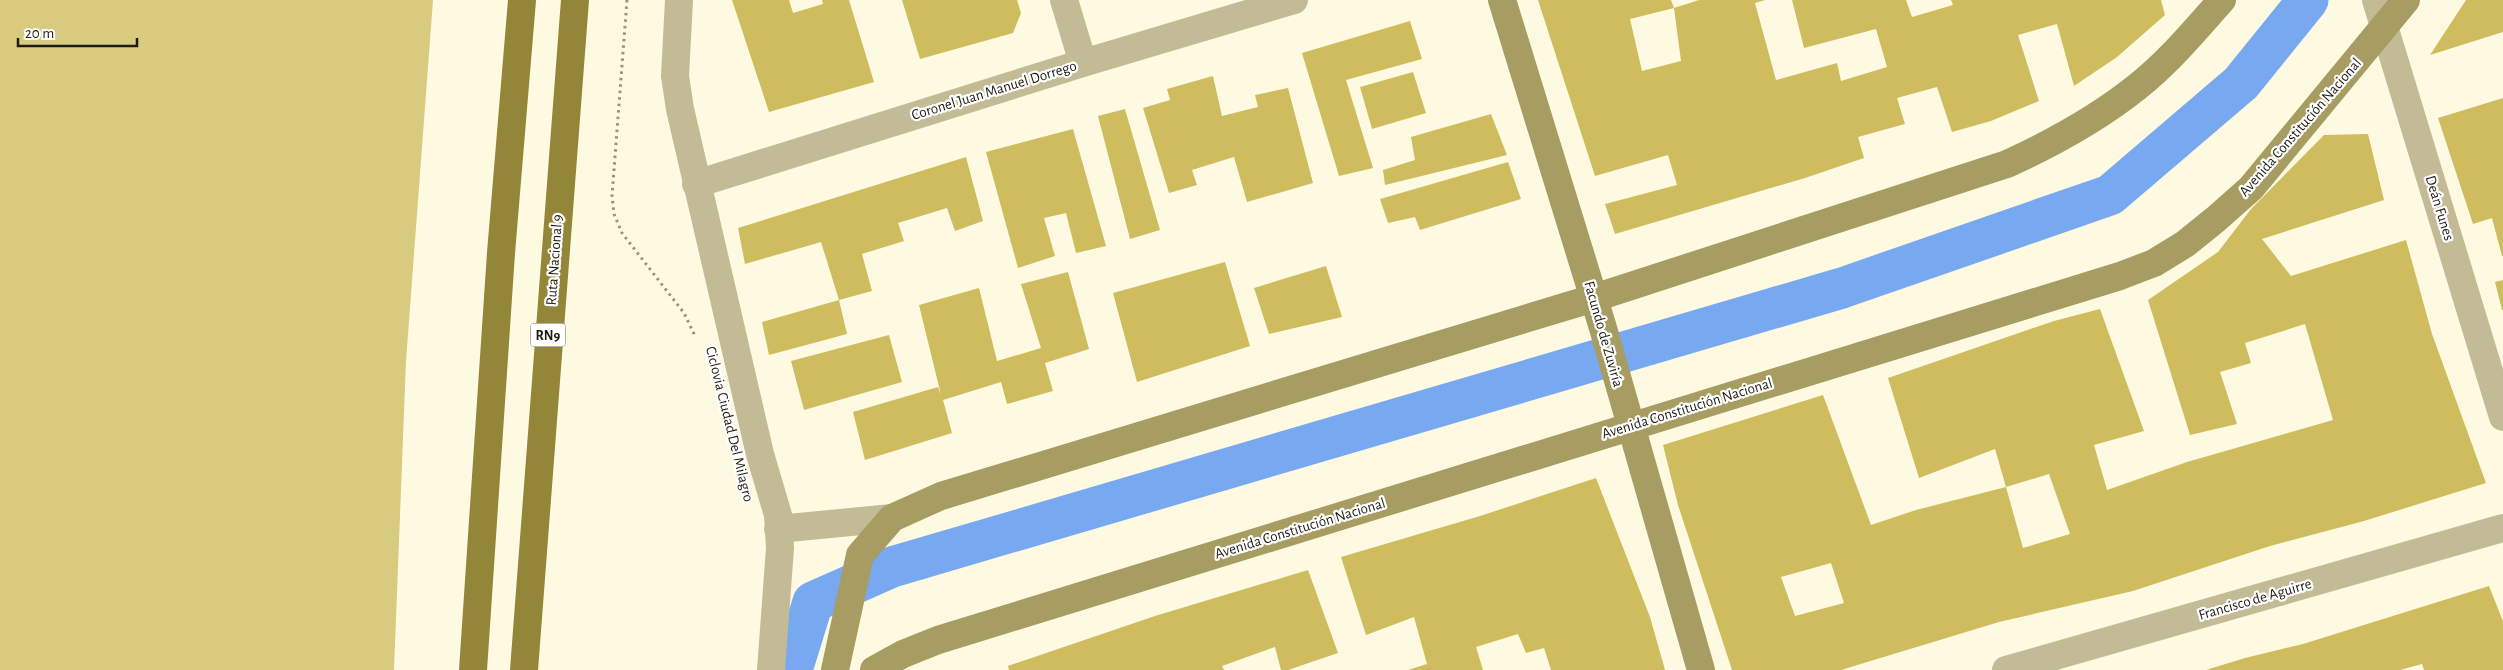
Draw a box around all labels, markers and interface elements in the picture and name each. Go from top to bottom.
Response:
scale bar [18,15,136,47]
text: 20 m [25,26,54,41]
street label: Avenida Constitución Nacional [2236,55,2364,199]
street label: Coronel Juan Manuel Dorrego [910,58,1078,123]
street label: Deán Funes [2423,174,2457,242]
street label: Ruta Nacional 9 [544,214,565,306]
street label: Facundo de Zuviría [1581,280,1626,389]
road number: RN9 [530,324,566,346]
street label: Ciclovia Ciudad Del Milagro [703,345,756,503]
street label: Avenida Constitución Nacional [1600,375,1774,442]
street label: Avenida Constitución Nacional [1213,495,1387,562]
street label: Francisco de Aguirre [2197,576,2313,623]

